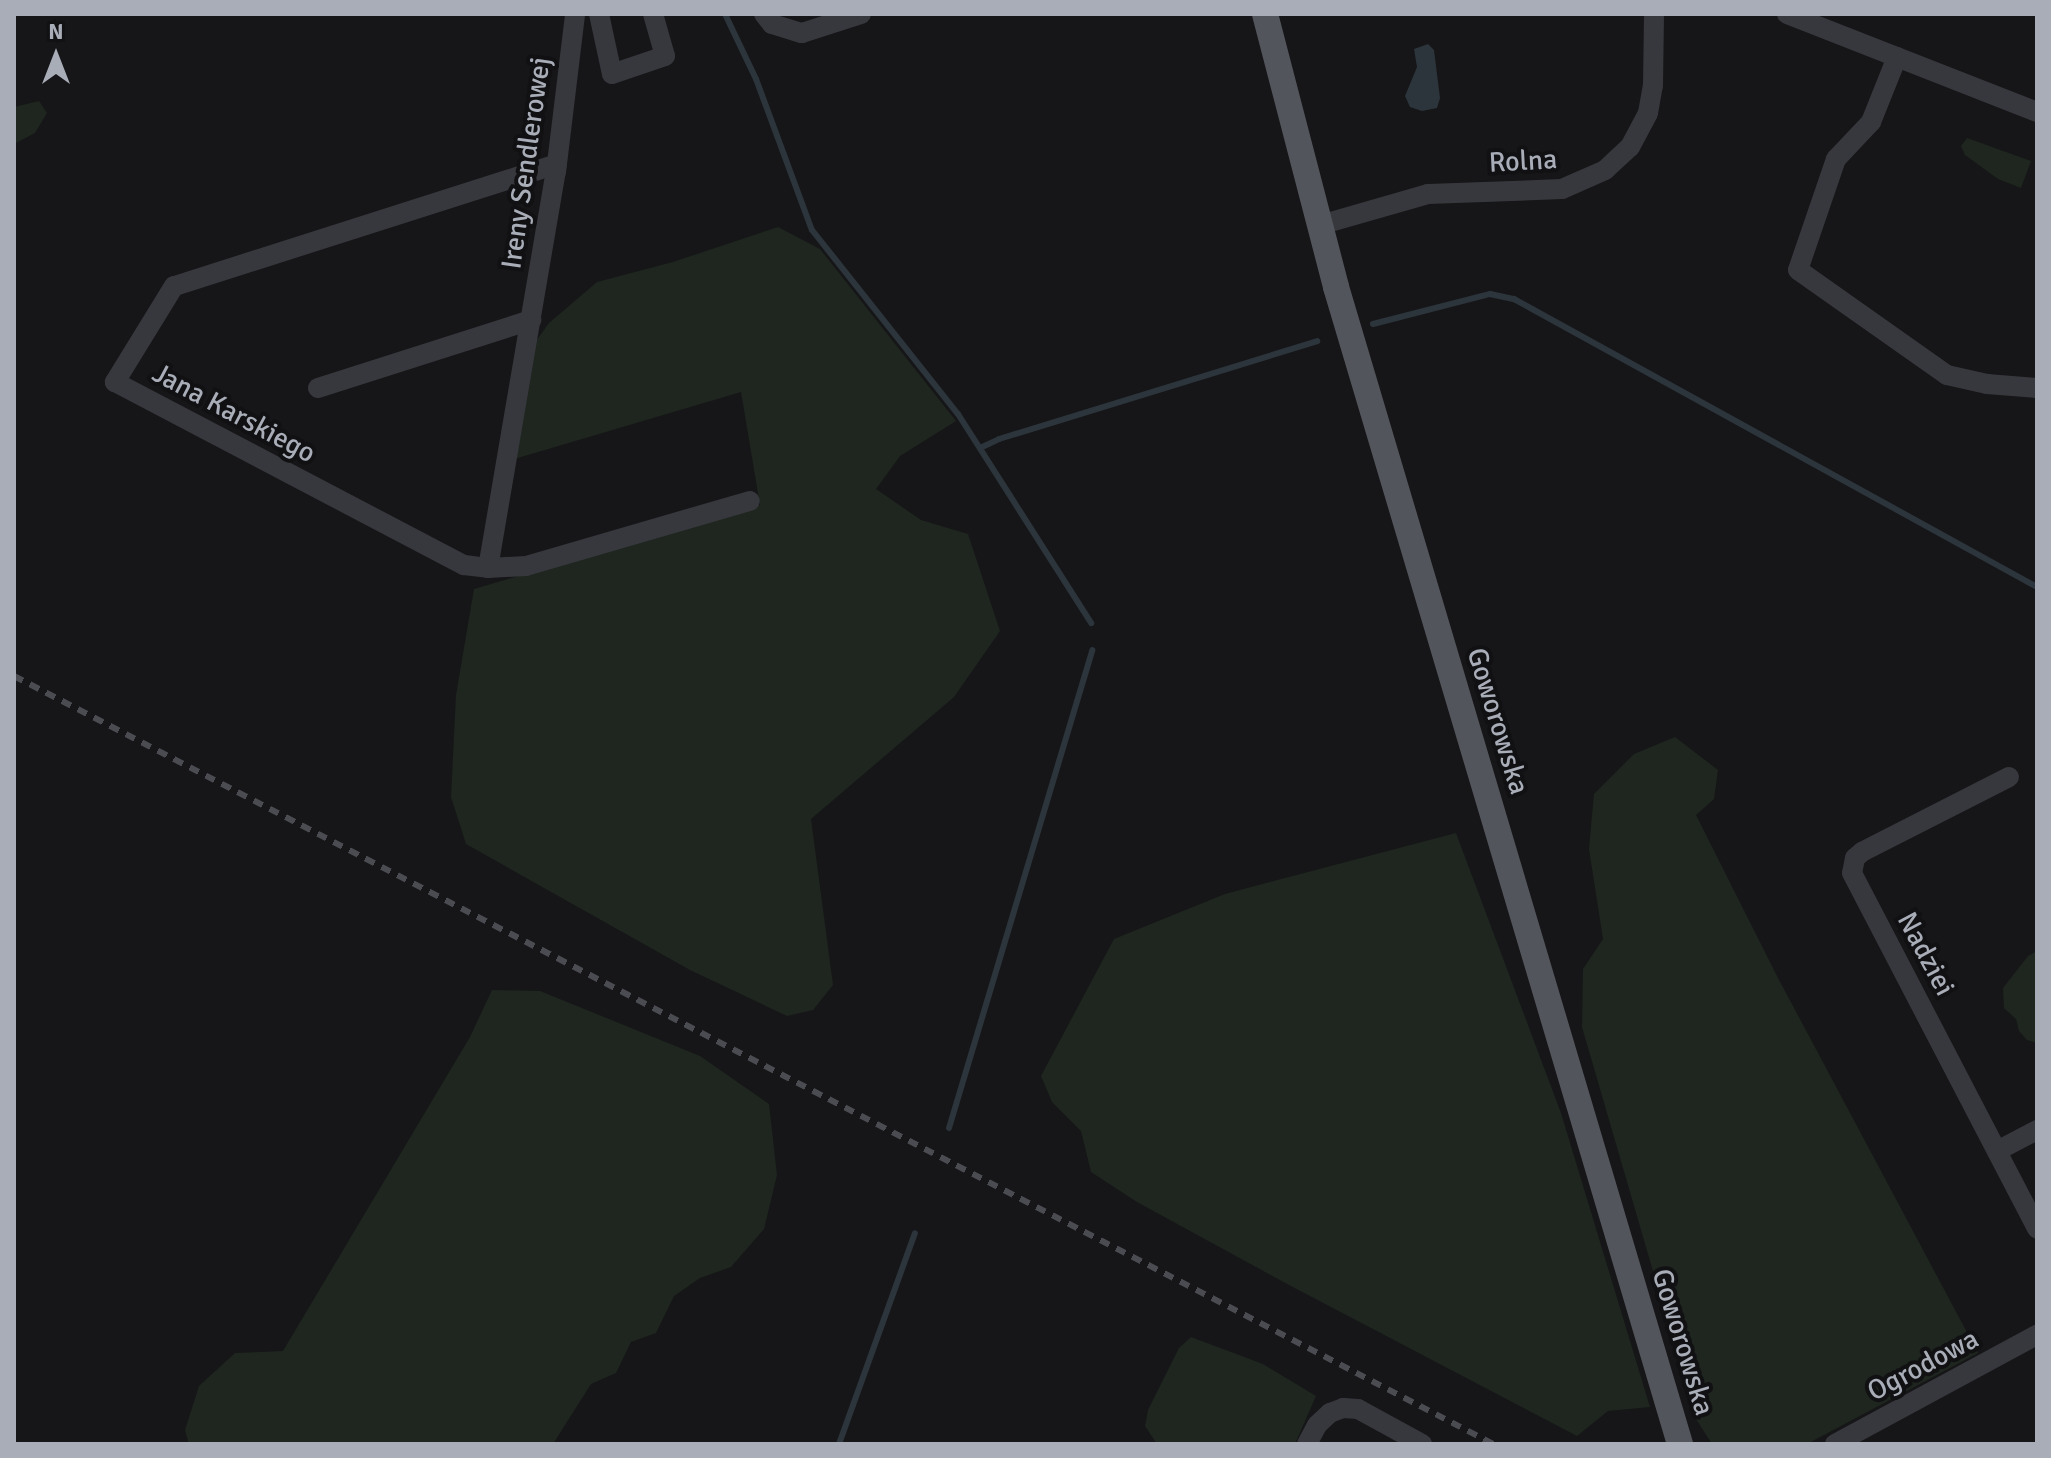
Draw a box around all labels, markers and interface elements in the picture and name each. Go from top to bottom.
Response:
north arrow [16,16,96,96]
text: N [48,18,64,45]
street label: Ireny Sendlerowej [495,55,557,271]
street label: Rolna [1488,142,1558,180]
street label: Jana Karskiego [147,356,321,470]
street label: Goworowska [1460,644,1536,798]
street label: Nadziei [1890,907,1962,1001]
street label: Goworowska [1645,1265,1721,1419]
street label: Ogrodowa [1862,1322,1984,1408]

